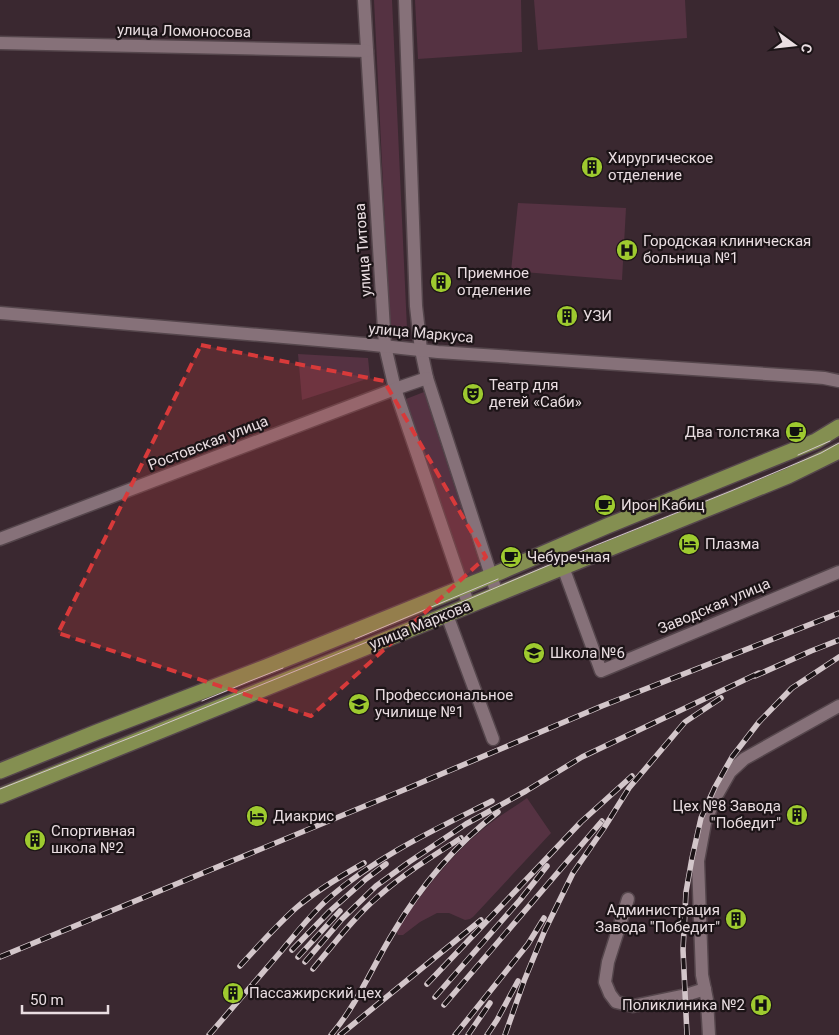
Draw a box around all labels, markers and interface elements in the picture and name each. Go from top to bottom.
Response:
north arrow [769,20,819,70]
street label: улица Ломоносова [117,21,251,41]
text: С [798,42,815,55]
place label: Хирургическое отделение [608,149,713,184]
building icon: Хирургическое отделение [580,155,604,179]
street label: улица Титова [351,203,375,297]
place label: Городская клиническая больница №1 [643,232,811,267]
hospital icon: Городская клиническая больница №1 [615,238,639,262]
place label: Приемное отделение [457,264,531,299]
building icon: Приемное отделение [429,270,453,294]
building icon: УЗИ [555,304,579,328]
place label: УЗИ [583,307,612,325]
street label: улица Маркуса [368,319,474,347]
place label: Театр для детей «Саби» [489,376,582,411]
theatre icon: Театр для детей «Саби» [461,382,485,406]
street label: Ростовская улица [145,412,271,474]
cafe icon: Два толстяка [784,420,808,444]
place label: Два толстяка [685,423,780,441]
cafe icon: Ирон Кабиц [593,493,617,517]
place label: Ирон Кабиц [621,496,705,514]
hotel icon: Плазма [677,532,701,556]
place label: Плазма [705,535,759,553]
cafe icon: Чебуречная [499,545,523,569]
place label: Чебуречная [527,548,610,566]
street label: Заводская улица [655,574,773,638]
street label: улица Маркова [367,596,473,654]
school or university icon: Школа №6 [522,641,546,665]
place label: Школа №6 [550,644,625,662]
place label: Профессиональное училище №1 [375,686,513,721]
school or university icon: Профессиональное училище №1 [347,692,371,716]
place label: Цех №8 Завода "Победит" [672,797,781,832]
building icon: Цех №8 Завода "Победит" [785,803,809,827]
hotel icon: Диакрис [245,804,269,828]
place label: Диакрис [273,807,334,825]
place label: Спортивная школа №2 [51,822,135,857]
building icon: Спортивная школа №2 [23,828,47,852]
place label: Администрация Завода "Победит" [595,901,720,936]
building icon: Администрация Завода "Победит" [724,907,748,931]
building icon: Пассажирский цех [221,981,245,1005]
scale bar [22,982,109,1014]
place label: Пассажирский цех [249,984,382,1002]
text: 50 m [30,991,64,1009]
hospital icon: Поликлиника №2 [749,993,773,1017]
place label: Поликлиника №2 [622,996,745,1014]

